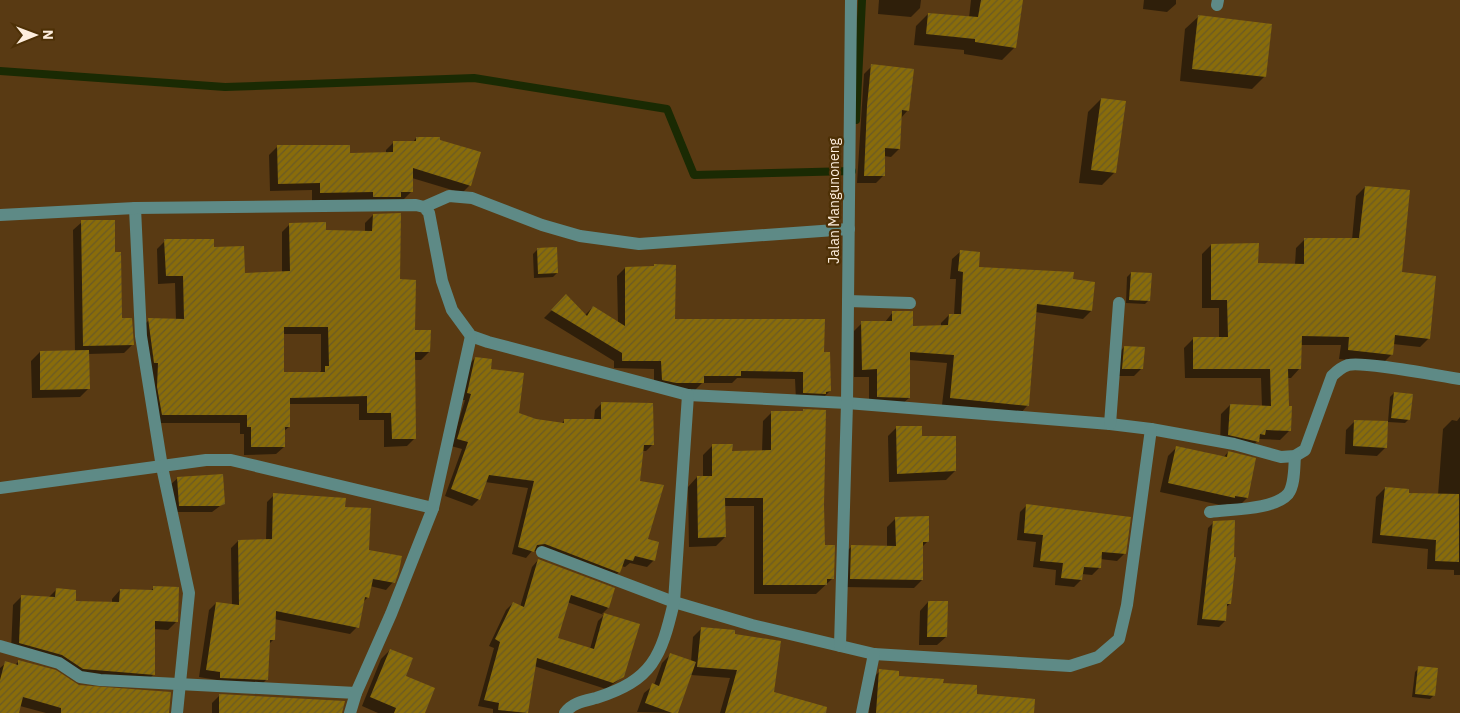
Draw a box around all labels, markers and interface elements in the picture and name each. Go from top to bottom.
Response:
north arrow [10,10,60,60]
text: N [39,30,57,40]
street label: Jalan Mangunoneng [825,137,843,264]

